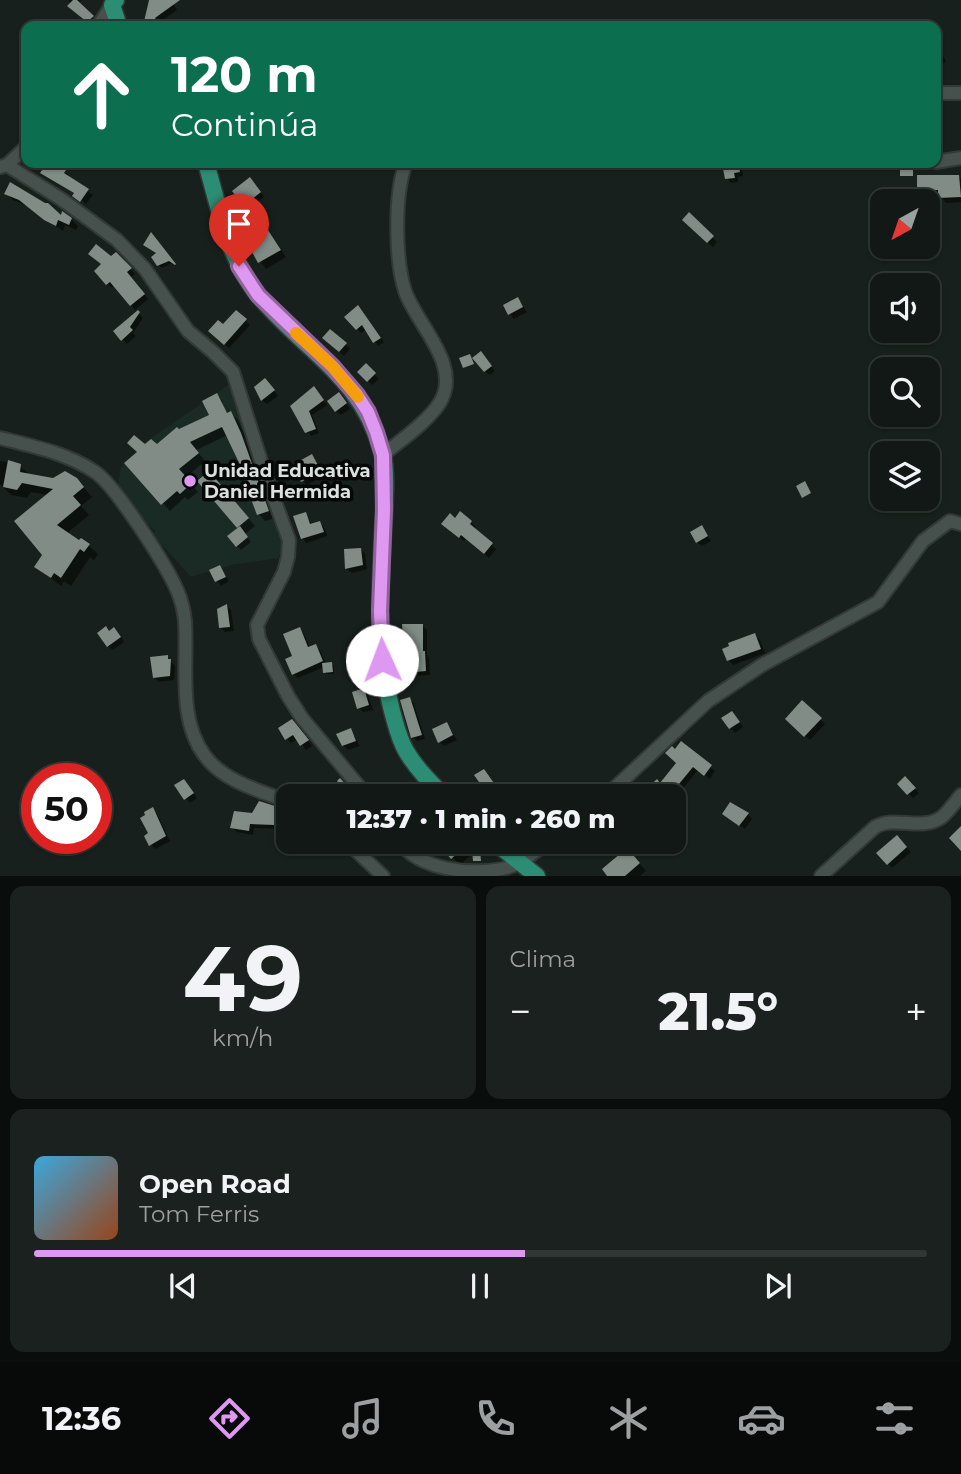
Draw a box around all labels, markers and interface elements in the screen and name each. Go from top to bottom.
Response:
text: 120 m [171,45,318,104]
icon: ahead [56,49,147,140]
text: Continúa [171,105,318,144]
north arrow [870,189,940,259]
map controls [870,189,940,511]
pin [209,194,269,266]
icon: arrive [220,205,258,243]
button: sound [870,273,940,343]
button: search [870,357,940,427]
button: layers [870,441,940,511]
place label: Unidad Educativa Daniel Hermida [204,460,371,503]
marker: Unidad Educativa Daniel Hermida [182,473,198,489]
position arrow [345,623,419,697]
speed limit sign: 50 [21,763,112,854]
text: 12:37 · 1 min · 260 m [347,803,615,835]
text: 49 [183,923,303,1034]
text: Clima [510,945,576,973]
text: 21.5° [658,980,778,1043]
text: − [510,988,531,1035]
text: + [905,988,927,1035]
text: km/h [212,1024,273,1052]
text: Open Road [139,1168,291,1200]
text: Tom Ferris [139,1200,259,1228]
icon: previous [164,1267,202,1305]
icon: pause [461,1267,499,1305]
icon: next [759,1267,797,1305]
icon: directions [205,1394,254,1443]
icon: music [338,1394,387,1443]
icon: phone [471,1394,520,1443]
icon: climate [604,1394,653,1443]
icon: car [737,1394,786,1443]
icon: filters [870,1394,919,1443]
text: 12:36 [42,1399,121,1438]

